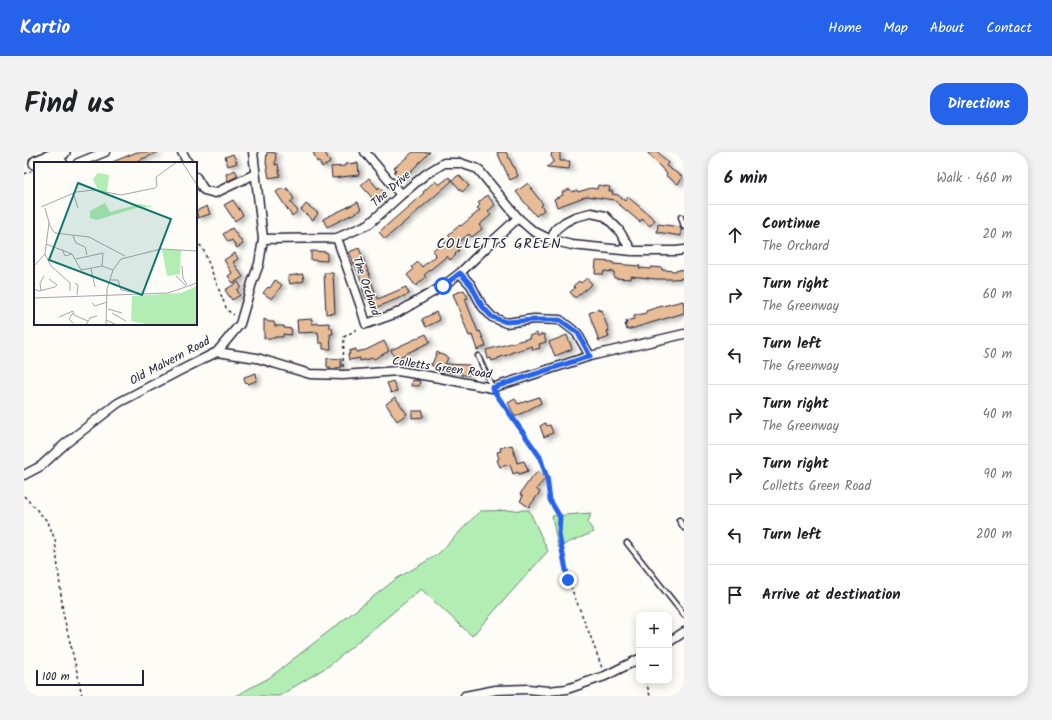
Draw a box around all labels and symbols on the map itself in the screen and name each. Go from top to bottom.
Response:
inset map [34,162,197,325]
street label: The Drive [367,166,416,212]
district label: COLLETTS GREEN [436,233,562,255]
street label: The Orchard [347,254,385,319]
route start [434,277,452,295]
street label: Old Malvern Road [126,331,215,390]
street label: Colletts Green Road [391,352,494,385]
route end [559,571,577,589]
scale bar [36,668,144,687]

